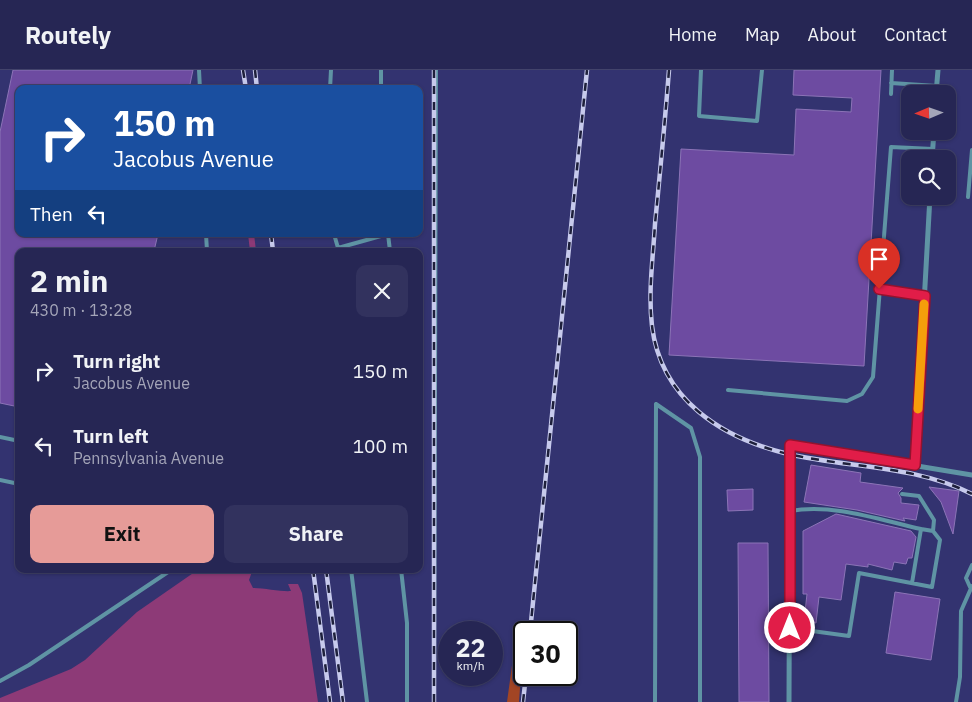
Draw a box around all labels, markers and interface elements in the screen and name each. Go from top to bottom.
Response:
text: Routely [25,19,111,51]
text: Home [669,23,717,46]
text: Map [745,23,780,46]
text: About [808,23,856,46]
text: Contact [884,23,947,46]
north arrow [901,85,956,140]
map controls [901,85,956,205]
text: 150 m [113,100,216,146]
icon: right [30,105,95,170]
text: Jacobus Avenue [113,144,274,173]
button: search [901,150,956,205]
icon: left [83,200,111,228]
text: Then [30,202,73,226]
pin [858,238,900,289]
icon: arrive [865,245,893,273]
text: 2 min [30,261,108,300]
button: close [356,265,408,317]
text: 430 m · 13:28 [30,300,132,320]
text: Turn right [73,349,160,373]
icon: right [30,357,58,385]
text: 150 m [353,359,408,383]
text: Jacobus Avenue [73,373,190,393]
text: Turn left [73,424,149,448]
icon: left [30,432,58,460]
text: 100 m [353,434,408,458]
text: Pennsylvania Avenue [73,448,224,468]
button: Exit [30,505,214,563]
button: Share [224,505,408,563]
position arrow [763,601,815,653]
speed limit sign: 30 [513,621,578,686]
text: 22 [455,631,486,664]
text: km/h [456,658,485,673]

